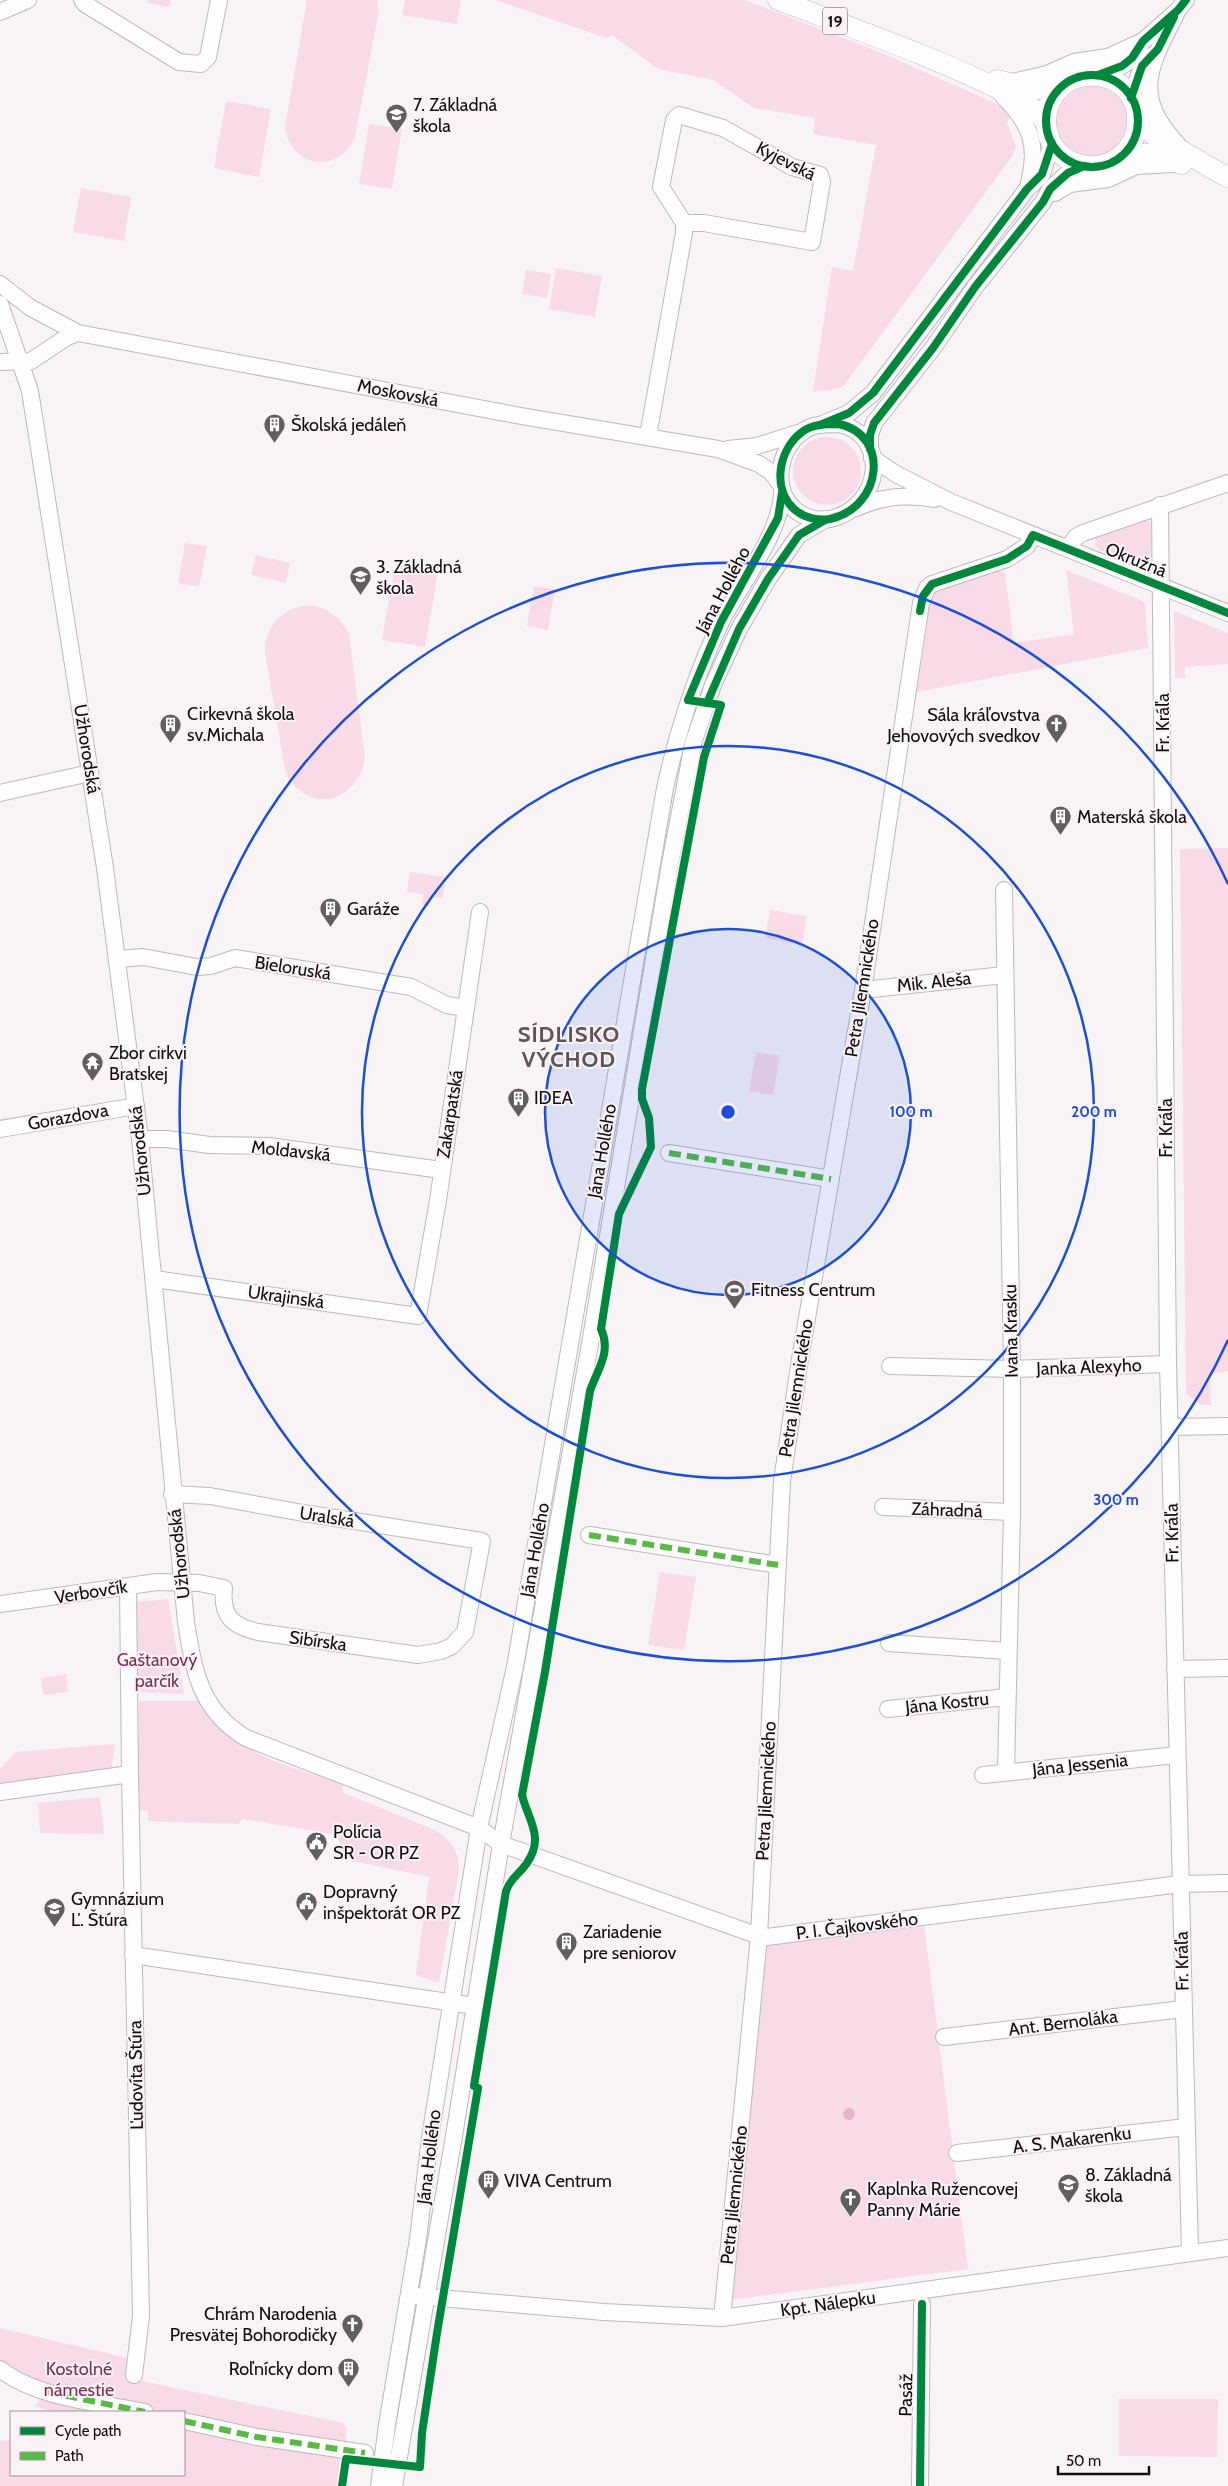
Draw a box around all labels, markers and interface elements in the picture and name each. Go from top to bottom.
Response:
road number: 19 [822,8,848,34]
place label: 7. Základná škola [413,94,497,137]
school or university icon: 7. Základná škola [385,103,409,134]
street label: Kyjevská [752,137,820,186]
street label: Moskovská [356,374,441,412]
building icon: Školská jedáleň [263,413,287,444]
place label: Školská jedáleň [291,414,406,436]
street label: Okružná [1102,538,1170,582]
street label: Jána Hollého [690,543,755,638]
place label: 3. Základná škola [376,556,462,599]
school or university icon: 3. Základná škola [348,565,372,596]
street label: Fr. Kráľa [1152,693,1174,753]
street label: Užhorodská [69,703,105,796]
place label: Cirkevná škola sv.Michala [187,703,295,746]
place label: Sála kráľovstva Jehovových svedkov [886,704,1040,747]
building icon: Cirkevná škola sv.Michala [159,712,183,743]
church icon: Sála kráľovstva Jehovových svedkov [1044,713,1068,744]
building icon: Materská škola [1049,805,1073,836]
place label: Materská škola [1077,806,1187,828]
building icon: Garáže [319,897,343,928]
place label: Garáže [347,898,399,920]
street label: Petra Jilemnického [840,917,884,1059]
street label: Bieloruská [253,951,333,985]
street label: Mik. Aleša [896,967,973,997]
district label: SÍDLISKO VÝCHOD [518,1021,620,1073]
place label: Zbor cirkvi Bratskej [109,1042,187,1085]
temple icon: Zbor cirkvi Bratskej [81,1051,105,1082]
street label: Zakarpatská [432,1068,468,1160]
building icon: IDEA [506,1086,530,1117]
place label: IDEA [534,1087,573,1109]
street label: Fr. Kráľa [1155,1098,1177,1158]
street label: Gorazdova [26,1099,110,1135]
street label: Jána Hollého [583,1102,621,1201]
centre of rings [719,1103,737,1121]
text: 100 m [889,1103,933,1121]
text: 200 m [1071,1103,1117,1121]
street label: Užhorodská [124,1105,156,1197]
street label: Moldavská [250,1136,332,1166]
sports icon: Fitness Centrum [723,1278,747,1309]
place label: Fitness Centrum [751,1279,875,1301]
street label: Ukrajinská [246,1281,326,1313]
street label: Ivana Krasku [999,1284,1023,1378]
street label: Petra Jilemnického [774,1317,818,1459]
street label: Janka Alexyho [1035,1354,1142,1380]
text: 300 m [1093,1491,1139,1509]
street label: Záhradná [911,1498,983,1522]
street label: Jána Hollého [516,1501,554,1600]
street label: Uralská [298,1502,356,1532]
street label: Fr. Kráľa [1160,1503,1184,1563]
street label: Užhorodská [163,1508,195,1600]
street label: Verbovčík [53,1575,130,1609]
street label: Sibírska [288,1626,348,1656]
park label: Gaštanový parčík [117,1649,197,1692]
street label: Jána Kostru [903,1688,990,1718]
street label: Petra Jilemnického [751,1721,781,1861]
street label: Jána Jessenia [1030,1749,1129,1781]
place label: Polícia SR - OR PZ [333,1821,419,1864]
public building icon: Polícia SR - OR PZ [305,1830,329,1861]
place label: Dopravný inšpektorát OR PZ [323,1881,461,1924]
place label: Gymnázium Ľ. Štúra [71,1888,164,1931]
public building icon: Dopravný inšpektorát OR PZ [295,1890,319,1921]
school or university icon: Gymnázium Ľ. Štúra [43,1897,67,1928]
street label: P. I. Čajkovského [795,1908,919,1944]
place label: Zariadenie pre seniorov [583,1921,676,1964]
building icon: Zariadenie pre seniorov [555,1930,579,1961]
street label: Fr. Kráľa [1170,1931,1194,1991]
street label: Ant. Bernoláka [1007,2005,1119,2041]
street label: Ľudovíta Štúra [124,2020,148,2130]
street label: Jána Hollého [412,2108,446,2207]
street label: A. S. Makarenku [1012,2122,1132,2158]
street label: Petra Jilemnického [716,2124,752,2266]
place label: 8. Základná škola [1085,2164,1172,2207]
building icon: VIVA Centrum [476,2169,500,2200]
place label: VIVA Centrum [504,2170,612,2192]
school or university icon: 8. Základná škola [1057,2173,1081,2204]
place label: Kaplnka Ružencovej Panny Márie [867,2178,1018,2221]
church icon: Kaplnka Ružencovej Panny Márie [839,2187,863,2218]
street label: Kpt. Nálepku [779,2286,877,2322]
place label: Chrám Narodenia Presvätej Bohorodičky [170,2303,337,2346]
church icon: Chrám Narodenia Presvätej Bohorodičky [341,2312,365,2343]
building icon: Roľnícky dom [337,2357,361,2388]
park label: Kostolné námestie [44,2358,114,2401]
place label: Roľnícky dom [229,2358,333,2380]
street label: Pasáž [895,2373,917,2417]
legend [10,2411,185,2476]
text: Cycle path [55,2422,121,2440]
scale bar [1058,2444,1149,2476]
text: Path [55,2447,84,2465]
text: 50 m [1066,2452,1101,2470]

